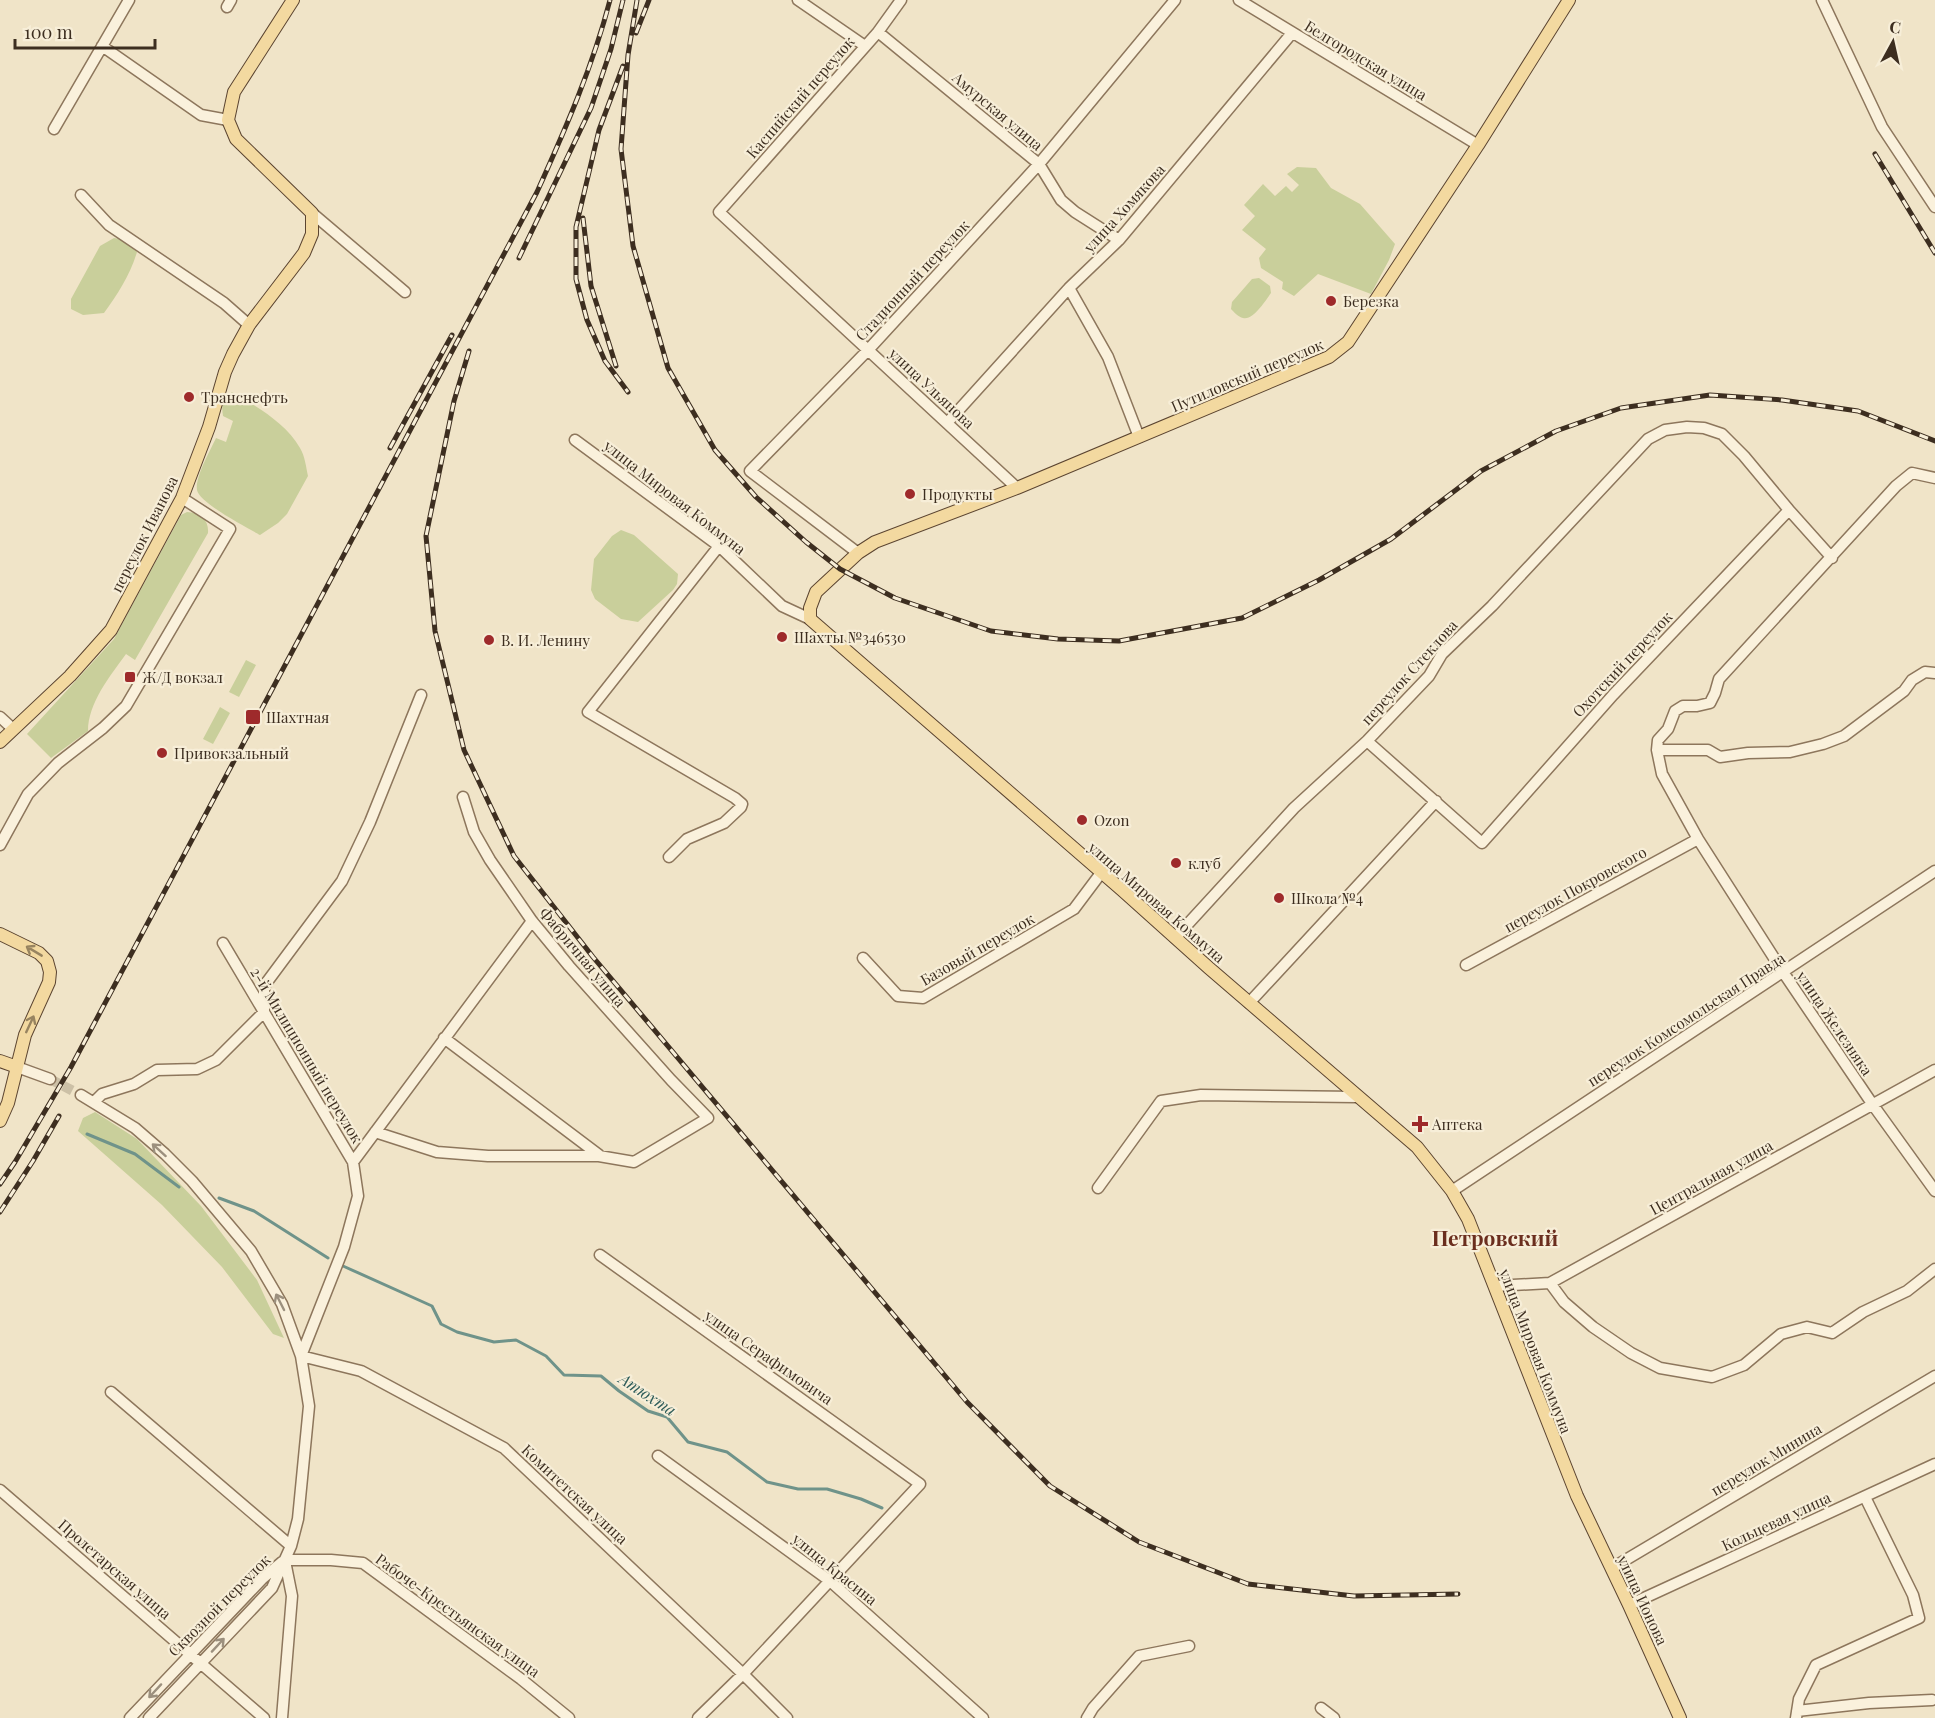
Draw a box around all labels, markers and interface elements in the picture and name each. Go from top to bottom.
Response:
scale bar [15,12,154,50]
north arrow [1863,12,1923,72]
text: С [1888,15,1902,38]
street label: Белгородская улица [1301,16,1431,105]
text: 100 m [24,20,73,44]
street label: Каспийский переулок [741,31,859,162]
street label: Амурская улица [948,67,1048,155]
street label: улица Хомякова [1078,159,1169,257]
street label: Стадионный переулок [851,215,974,345]
place label: Березка [1343,291,1399,311]
marker: Березка [1324,294,1338,308]
street label: Путиловский переулок [1168,334,1327,416]
street label: улица Ульянова [884,343,979,433]
place label: Транснефть [201,387,288,407]
marker: Транснефть [182,390,196,404]
street label: улица Мировая Коммуна [599,435,750,559]
street label: переулок Иванова [106,472,182,596]
place label: Продукты [922,484,993,504]
marker: Продукты [903,487,917,501]
street label: Охотский переулок [1568,607,1676,721]
street label: переулок Стеклова [1356,615,1462,729]
place label: Шахты №346530 [794,627,906,647]
place label: В. И. Ленину [501,630,590,650]
marker: Шахты №346530 [775,630,789,644]
marker: В. И. Ленину [482,633,496,647]
place label: Ж/Д вокзал [142,667,223,687]
marker: Ж/Д вокзал [123,670,137,684]
place label: Шахтная [266,707,329,727]
marker: Шахтная [244,708,262,726]
place label: Привокзальный [174,743,289,763]
marker: Привокзальный [155,746,169,760]
place label: Ozon [1094,810,1129,830]
marker: Ozon [1075,813,1089,827]
street label: улица Мировая Коммуна [1084,836,1230,967]
street label: переулок Покровского [1500,841,1650,937]
place label: клуб [1188,853,1221,873]
marker: клуб [1169,856,1183,870]
place label: Школа №4 [1291,888,1363,908]
marker: Школа №4 [1272,891,1286,905]
street label: Фабричная улица [535,903,631,1011]
street label: Базовый переулок [916,908,1038,990]
one-way arrow [26,945,43,957]
street label: переулок Комсомольская Правда [1583,947,1789,1091]
street label: 2-й Милиционный переулок [246,963,368,1147]
street label: улица Железняка [1792,966,1878,1080]
one-way arrow [24,1015,36,1033]
place label: Аптека [1431,1114,1483,1134]
marker: Аптека [1413,1117,1427,1131]
street label: Центральная улица [1646,1135,1777,1219]
one-way arrow [152,1143,167,1157]
district label: Петровский [1432,1223,1559,1251]
street label: улица Мировая Коммуна [1495,1265,1577,1437]
one-way arrow [273,1293,285,1311]
street label: улица Серафимовича [700,1305,837,1409]
water label: Атюхта [614,1367,681,1420]
street label: переулок Минина [1707,1418,1825,1500]
street label: Комитетская улица [518,1440,633,1549]
street label: Кольцевая улица [1718,1487,1834,1555]
street label: Пролетарская улица [54,1514,176,1624]
street label: улица Красина [788,1528,882,1610]
street label: Сквозной переулок [164,1549,275,1660]
street label: Рабоче-Крестьянская улица [372,1549,545,1682]
street label: улица Ионова [1613,1551,1673,1649]
one-way arrow [211,1637,225,1652]
one-way arrow [148,1684,162,1699]

